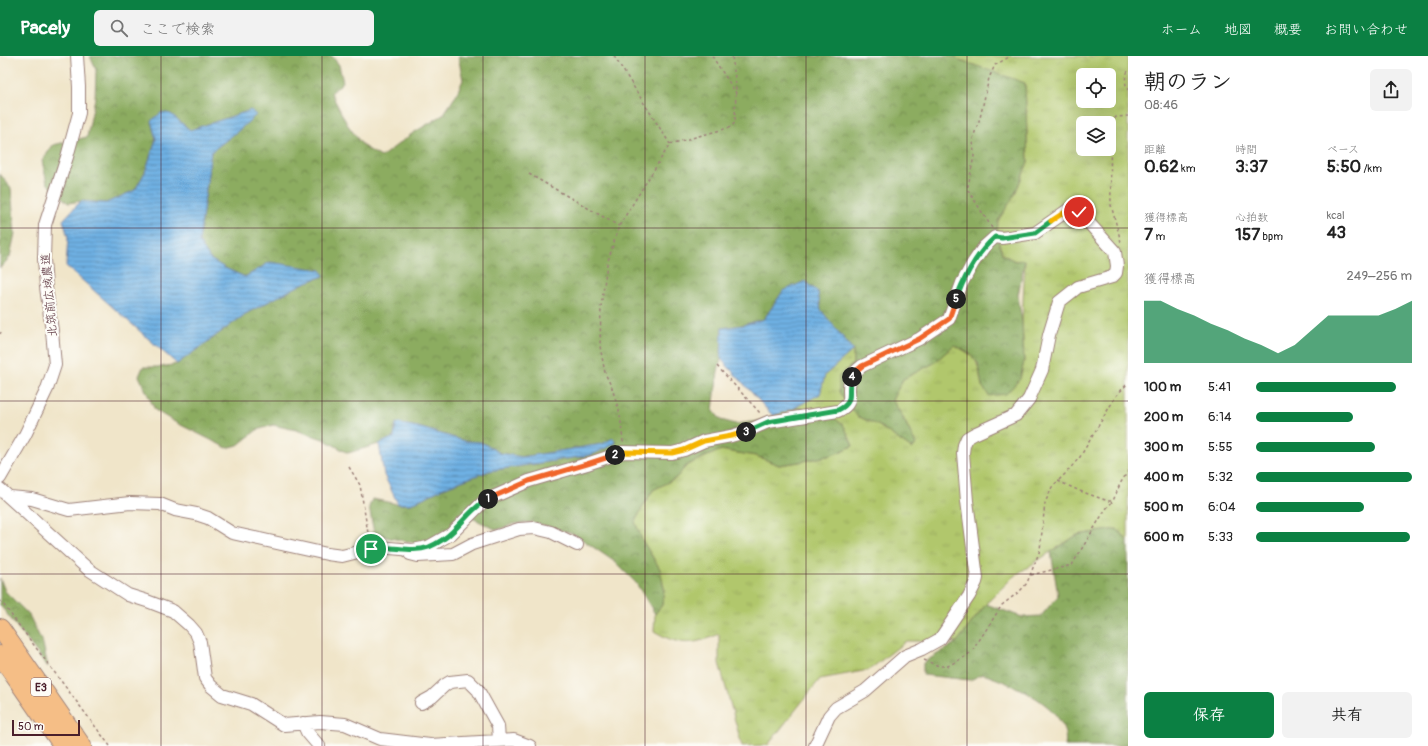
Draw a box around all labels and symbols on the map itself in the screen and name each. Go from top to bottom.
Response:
pin [1062,195,1096,229]
street label: 北筑前広域農道 [38,252,61,337]
pin: 5 [946,289,966,309]
pin: 4 [842,367,862,387]
pin: 3 [736,422,756,442]
pin: 2 [605,445,625,465]
pin: 1 [478,489,498,509]
pin [354,532,388,566]
road number: E3 [31,678,51,696]
scale bar [12,718,80,737]

